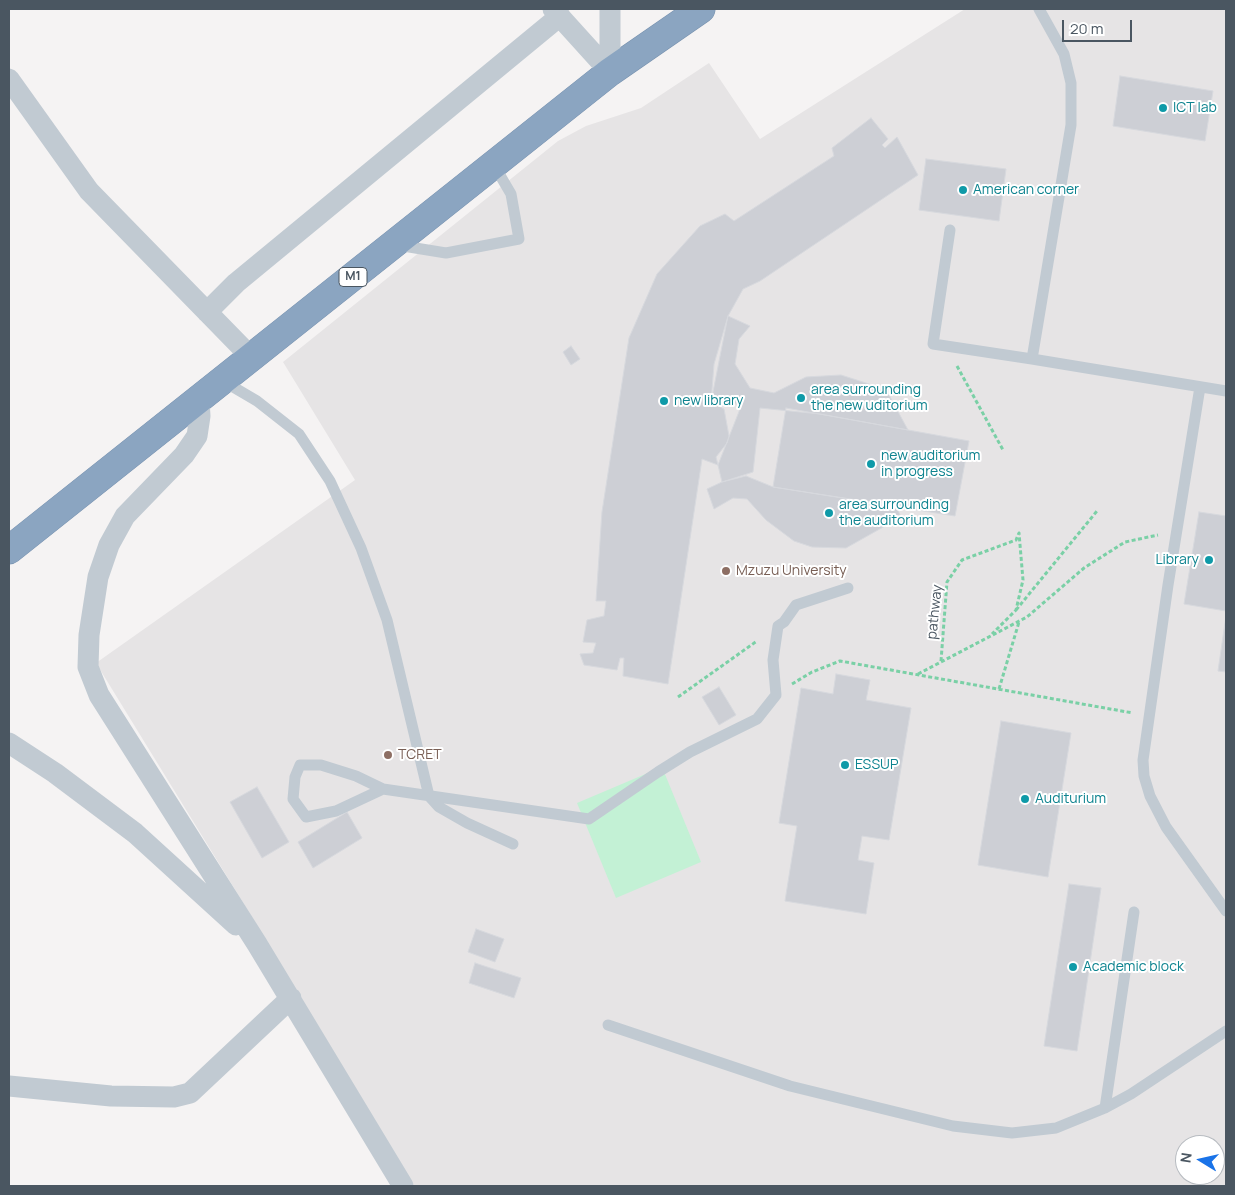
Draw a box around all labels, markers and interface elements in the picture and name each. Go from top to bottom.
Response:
scale bar [1065,10,1135,42]
text: 20 m [1070,18,1103,39]
place label: ICT lab [1173,100,1217,116]
marker: ICT lab [1157,102,1169,114]
place label: American corner [973,182,1079,198]
marker: American corner [957,184,969,196]
road number: M1 [339,268,367,286]
place label: area surrounding the new uditorium [811,382,928,414]
marker: area surrounding the new uditorium [795,392,807,404]
place label: new library [674,393,743,409]
marker: new library [658,395,670,407]
place label: new auditorium in progress [881,448,980,481]
marker: new auditorium in progress [865,458,877,470]
place label: area surrounding the auditorium [839,497,949,530]
marker: area surrounding the auditorium [823,507,835,519]
place label: Library [1155,552,1199,568]
marker: Library [1203,554,1215,566]
place label: Mzuzu University [736,563,847,579]
marker: Mzuzu University [720,565,732,577]
street label: pathway [924,584,946,640]
place label: TCRET [398,747,442,763]
marker: TCRET [382,749,394,761]
place label: ESSUP [855,757,898,773]
marker: ESSUP [839,759,851,771]
place label: Auditurium [1035,791,1106,807]
marker: Auditurium [1019,793,1031,805]
place label: Academic block [1083,959,1184,975]
marker: Academic block [1067,961,1079,973]
north arrow [1175,1135,1225,1185]
text: N [1176,1151,1196,1164]

